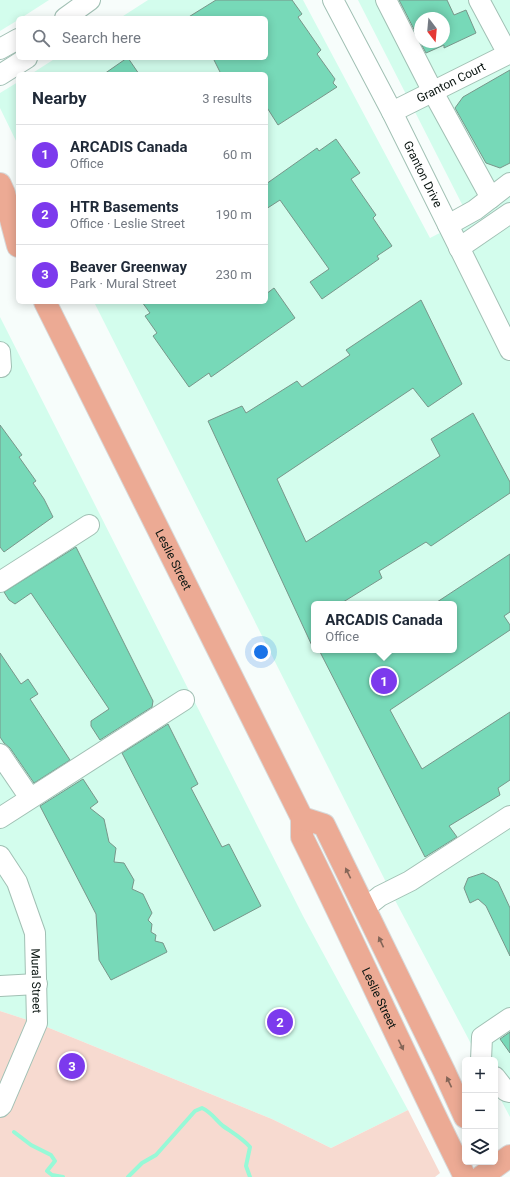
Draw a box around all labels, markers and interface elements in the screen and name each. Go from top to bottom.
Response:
north arrow [414,12,450,48]
search box [16,16,268,60]
icon: search [30,27,52,49]
text: Search here [62,29,141,47]
street label: Granton Court [414,59,488,106]
text: Nearby [32,88,87,108]
text: 3 results [202,91,252,106]
text: ARCADIS Canada [70,138,187,156]
street label: Granton Drive [400,139,445,210]
text: 1 [41,147,49,162]
text: 60 m [223,147,252,162]
text: Office [70,156,104,171]
text: HTR Basements [70,198,179,216]
text: 2 [41,207,49,222]
text: 190 m [215,207,252,222]
text: Office · Leslie Street [70,216,185,231]
text: Beaver Greenway [70,258,187,276]
text: 3 [41,267,49,282]
text: 230 m [215,267,252,282]
text: Park · Mural Street [70,276,176,291]
street label: Leslie Street [152,527,194,592]
popup [311,601,457,653]
text: ARCADIS Canada [325,611,443,629]
text: Office [325,629,359,644]
your location [251,642,271,662]
pin: 1 [371,666,397,696]
one-way arrow [344,867,351,879]
one-way arrow [378,937,384,948]
street label: Mural Street [28,948,44,1014]
street label: Leslie Street [359,965,400,1031]
pin: 2 [267,1007,293,1037]
one-way arrow [398,1039,404,1051]
pin: 3 [59,1051,85,1081]
map controls [462,1057,498,1165]
button: + [462,1057,498,1093]
one-way arrow [446,1076,452,1087]
button: − [462,1093,498,1129]
button: layers [462,1129,498,1165]

